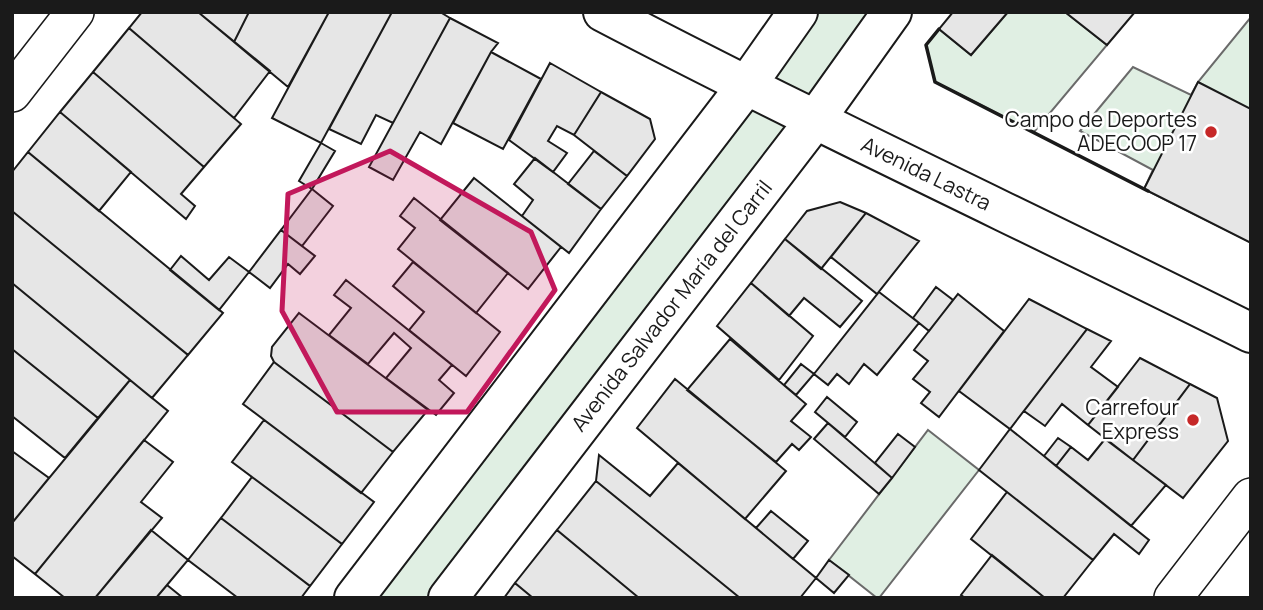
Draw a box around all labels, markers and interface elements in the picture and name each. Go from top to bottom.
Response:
place label: Campo de Deportes ADECOOP 17 [1005,105,1197,157]
marker: Campo de Deportes ADECOOP 17 [1203,124,1219,140]
street label: Avenida Lastra [857,130,996,217]
street label: Avenida Salvador María del Carril [564,174,778,437]
place label: Carrefour Express [1086,393,1179,445]
marker: Carrefour Express [1185,412,1201,428]

